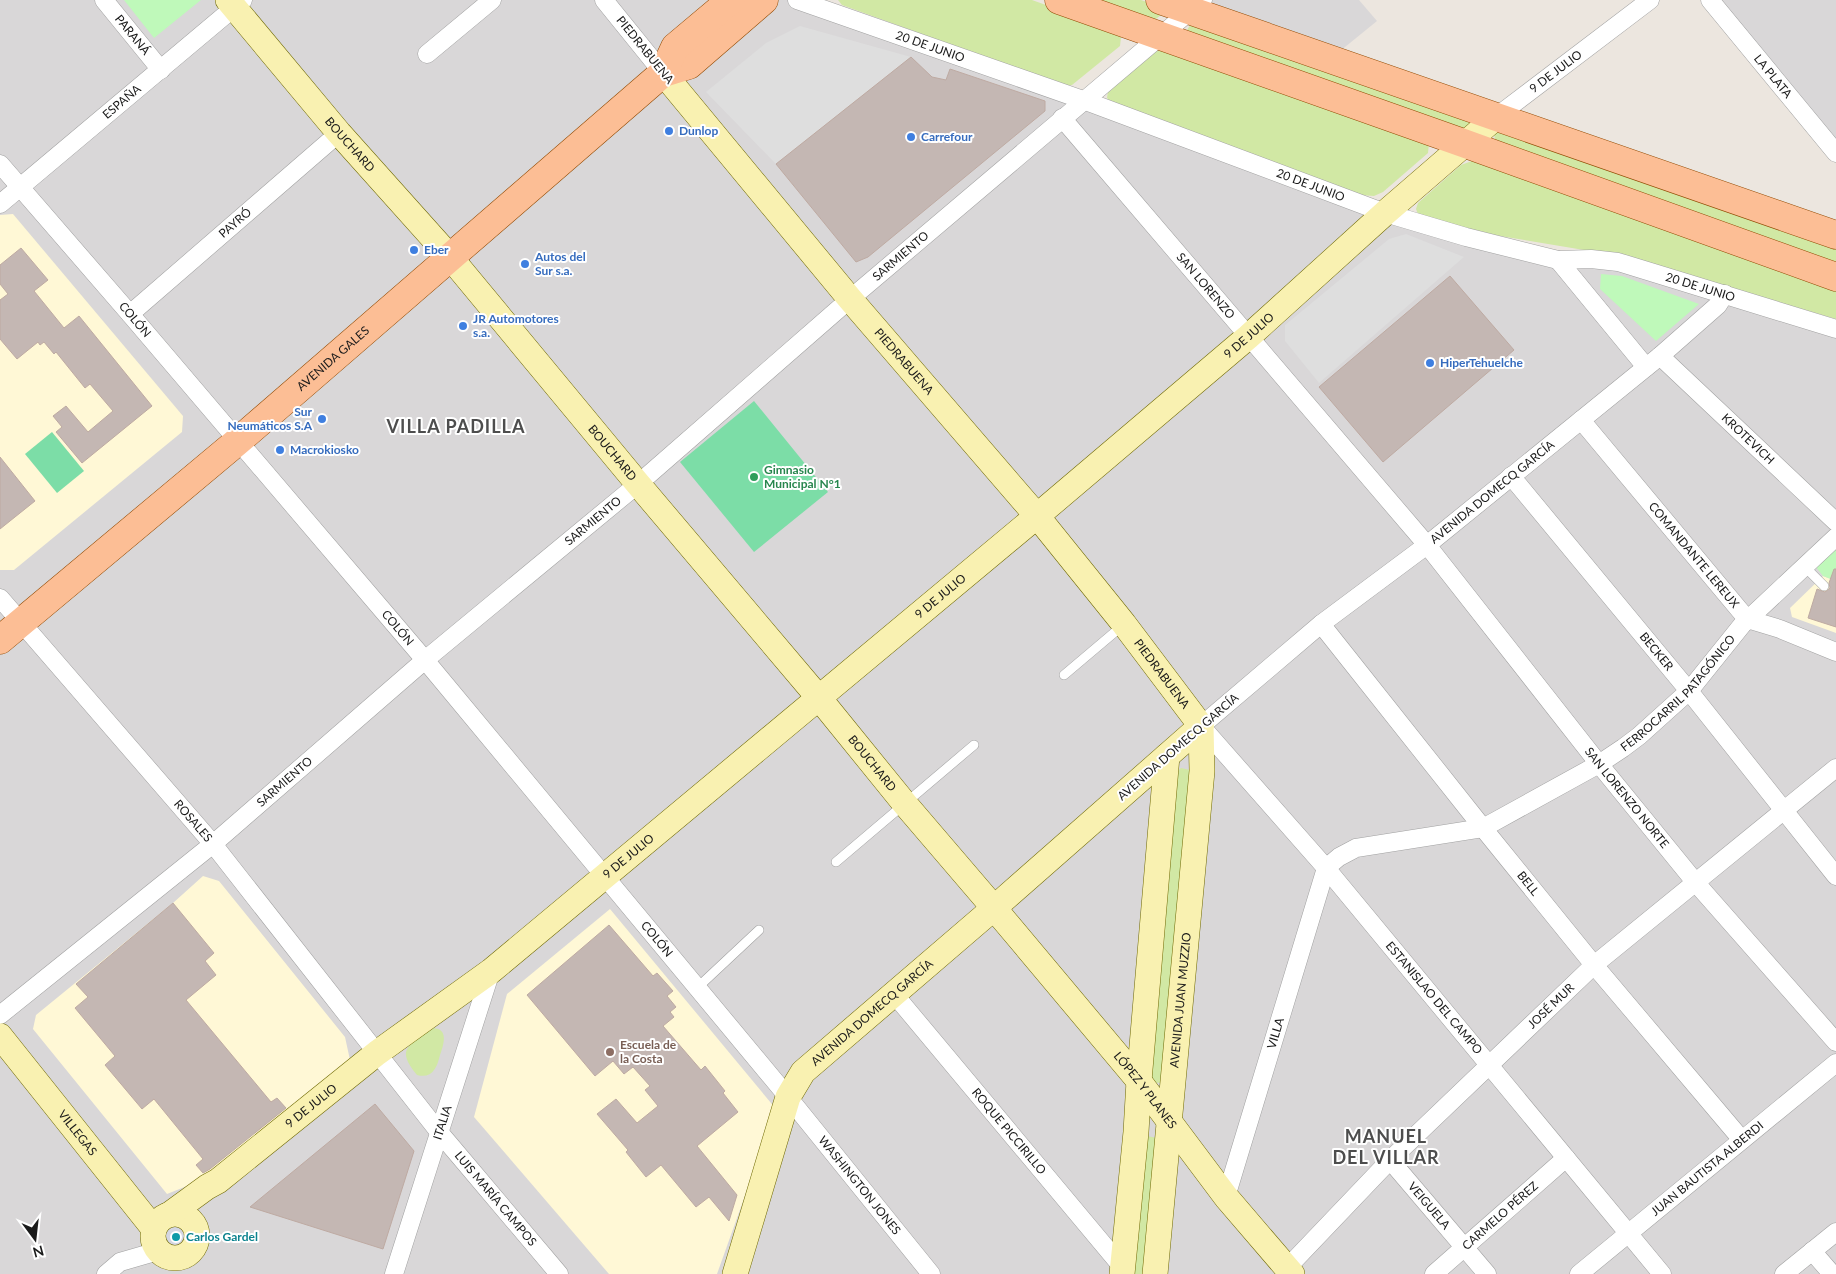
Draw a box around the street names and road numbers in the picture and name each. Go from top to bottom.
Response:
street label: PARANÁ [112,11,154,58]
street label: PIEDRABUENA [613,13,678,87]
street label: 20 DE JUNIO [894,27,967,65]
street label: 9 DE JULIO [1526,46,1585,96]
street label: LA PLATA [1751,51,1796,102]
street label: ESPAÑA [99,80,144,122]
street label: BOUCHARD [322,114,378,175]
street label: 20 DE JUNIO [1274,165,1347,204]
street label: PAYRÓ [215,204,254,241]
street label: SARMIENTO [869,227,932,284]
street label: SAN LORENZO [1174,249,1239,322]
street label: 20 DE JUNIO [1664,269,1737,305]
street label: COLÓN [116,299,155,340]
street label: 9 DE JULIO [1221,309,1277,361]
street label: AVENIDA GALES [293,323,372,394]
street label: PIEDRABUENA [872,325,938,398]
street label: KROTEVICH [1719,410,1778,467]
street label: BOUCHARD [585,422,640,484]
street label: AVENIDA DOMECQ GARCÍA [1427,436,1558,547]
street label: SARMIENTO [561,493,625,548]
street label: COMANDANTE LEREUX [1646,499,1743,611]
street label: 9 DE JULIO [912,570,969,622]
street label: COLÓN [379,607,417,648]
street label: BECKER [1637,629,1677,674]
street label: FERROCARRIL PATAGÓNICO [1617,631,1738,754]
street label: PIEDRABUENA [1131,636,1194,712]
street label: AVENIDA DOMECQ GARCÍA [1114,689,1242,803]
street label: BOUCHARD [845,732,900,794]
street label: SAN LORENZO NORTE [1582,744,1673,851]
street label: SARMIENTO [253,753,316,810]
street label: ROSALES [171,796,216,845]
street label: 9 DE JULIO [600,830,657,882]
street label: BELL [1514,868,1543,898]
street label: COLÓN [638,918,676,960]
street label: AVENIDA JUAN MUZZIO [1166,931,1194,1069]
street label: ESTANISLAO DEL CAMPO [1383,938,1486,1057]
street label: AVENIDA DOMECQ GARCÍA [808,955,936,1069]
street label: JOSÉ MUR [1524,980,1577,1031]
street label: VILLA [1263,1015,1287,1051]
street label: LÓPEZ Y PLANES [1111,1049,1180,1132]
street label: 9 DE JULIO [282,1080,340,1131]
street label: ROQUE PICCIRILLO [969,1085,1050,1177]
street label: ITALIA [429,1102,455,1142]
street label: VILLEGAS [55,1107,100,1158]
street label: JUAN BAUTISTA ALBERDI [1648,1118,1766,1219]
street label: WASHINGTON JONES [816,1133,904,1238]
street label: LUIS MARÍA CAMPOS [452,1148,540,1249]
street label: CARMELO PÉREZ [1459,1178,1541,1253]
street label: VEIGUELA [1405,1179,1454,1233]

